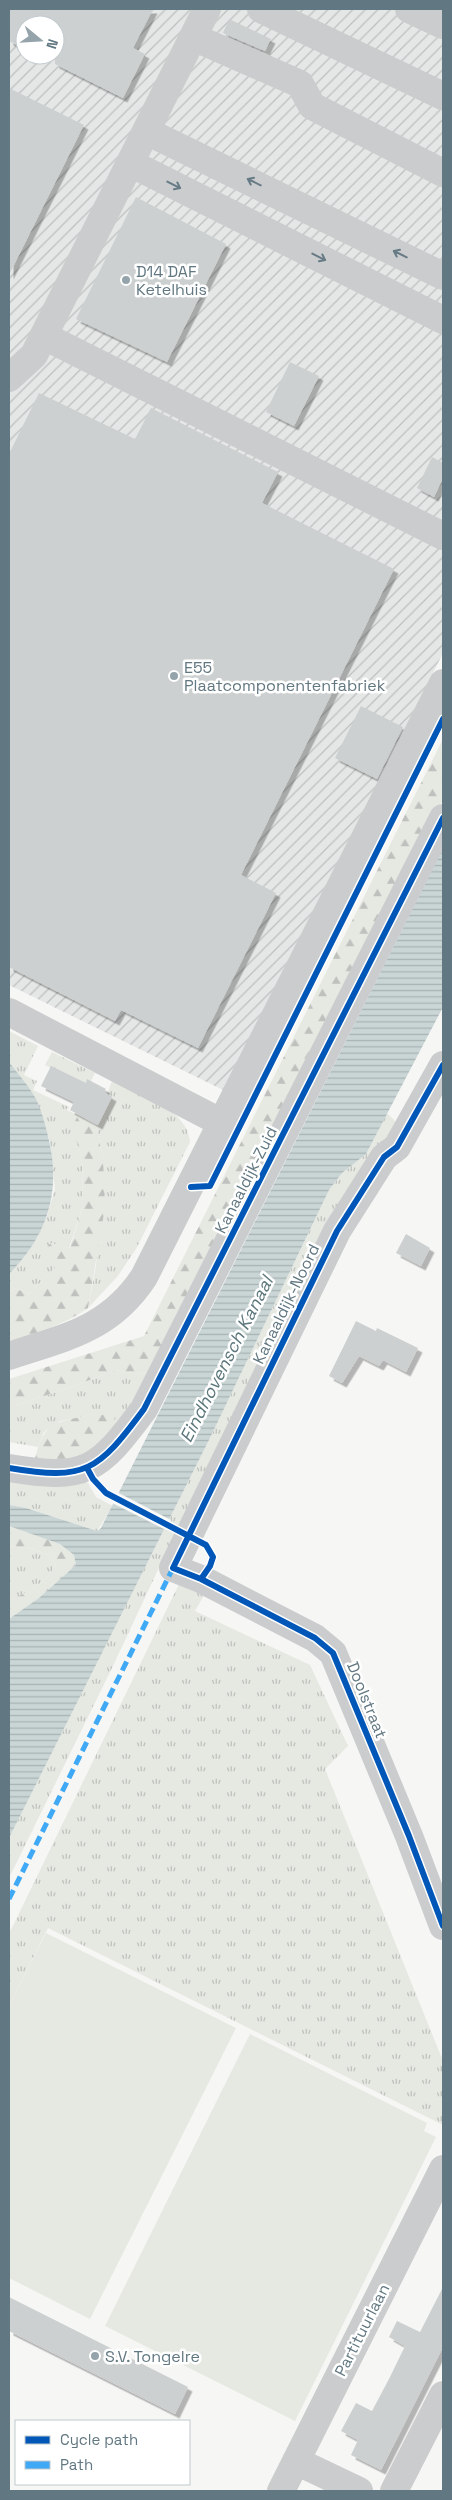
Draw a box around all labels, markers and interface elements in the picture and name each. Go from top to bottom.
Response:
north arrow [15,15,65,65]
text: N [42,37,62,51]
one-way arrow [247,177,262,186]
one-way arrow [166,180,181,190]
one-way arrow [392,249,407,259]
one-way arrow [311,253,326,262]
place label: D14 DAF Ketelhuis [136,261,207,300]
marker: D14 DAF Ketelhuis [120,274,132,286]
place label: E55 Plaatcomponentenfabriek [184,657,386,696]
marker: E55 Plaatcomponentenfabriek [168,670,180,682]
street label: Kanaaldijk-Zuid [210,1123,282,1237]
street label: Kanaaldijk-Noord [248,1240,324,1368]
water label: Eindhovensch Kanaal [174,1270,279,1446]
street label: Doolstraat [342,1659,392,1741]
street label: Partituurlaan [330,2280,394,2380]
place label: S.V. Tongelre [105,2346,200,2367]
marker: S.V. Tongelre [89,2350,101,2362]
legend [15,2420,190,2485]
text: Cycle path [60,2430,138,2449]
text: Path [60,2455,93,2474]

